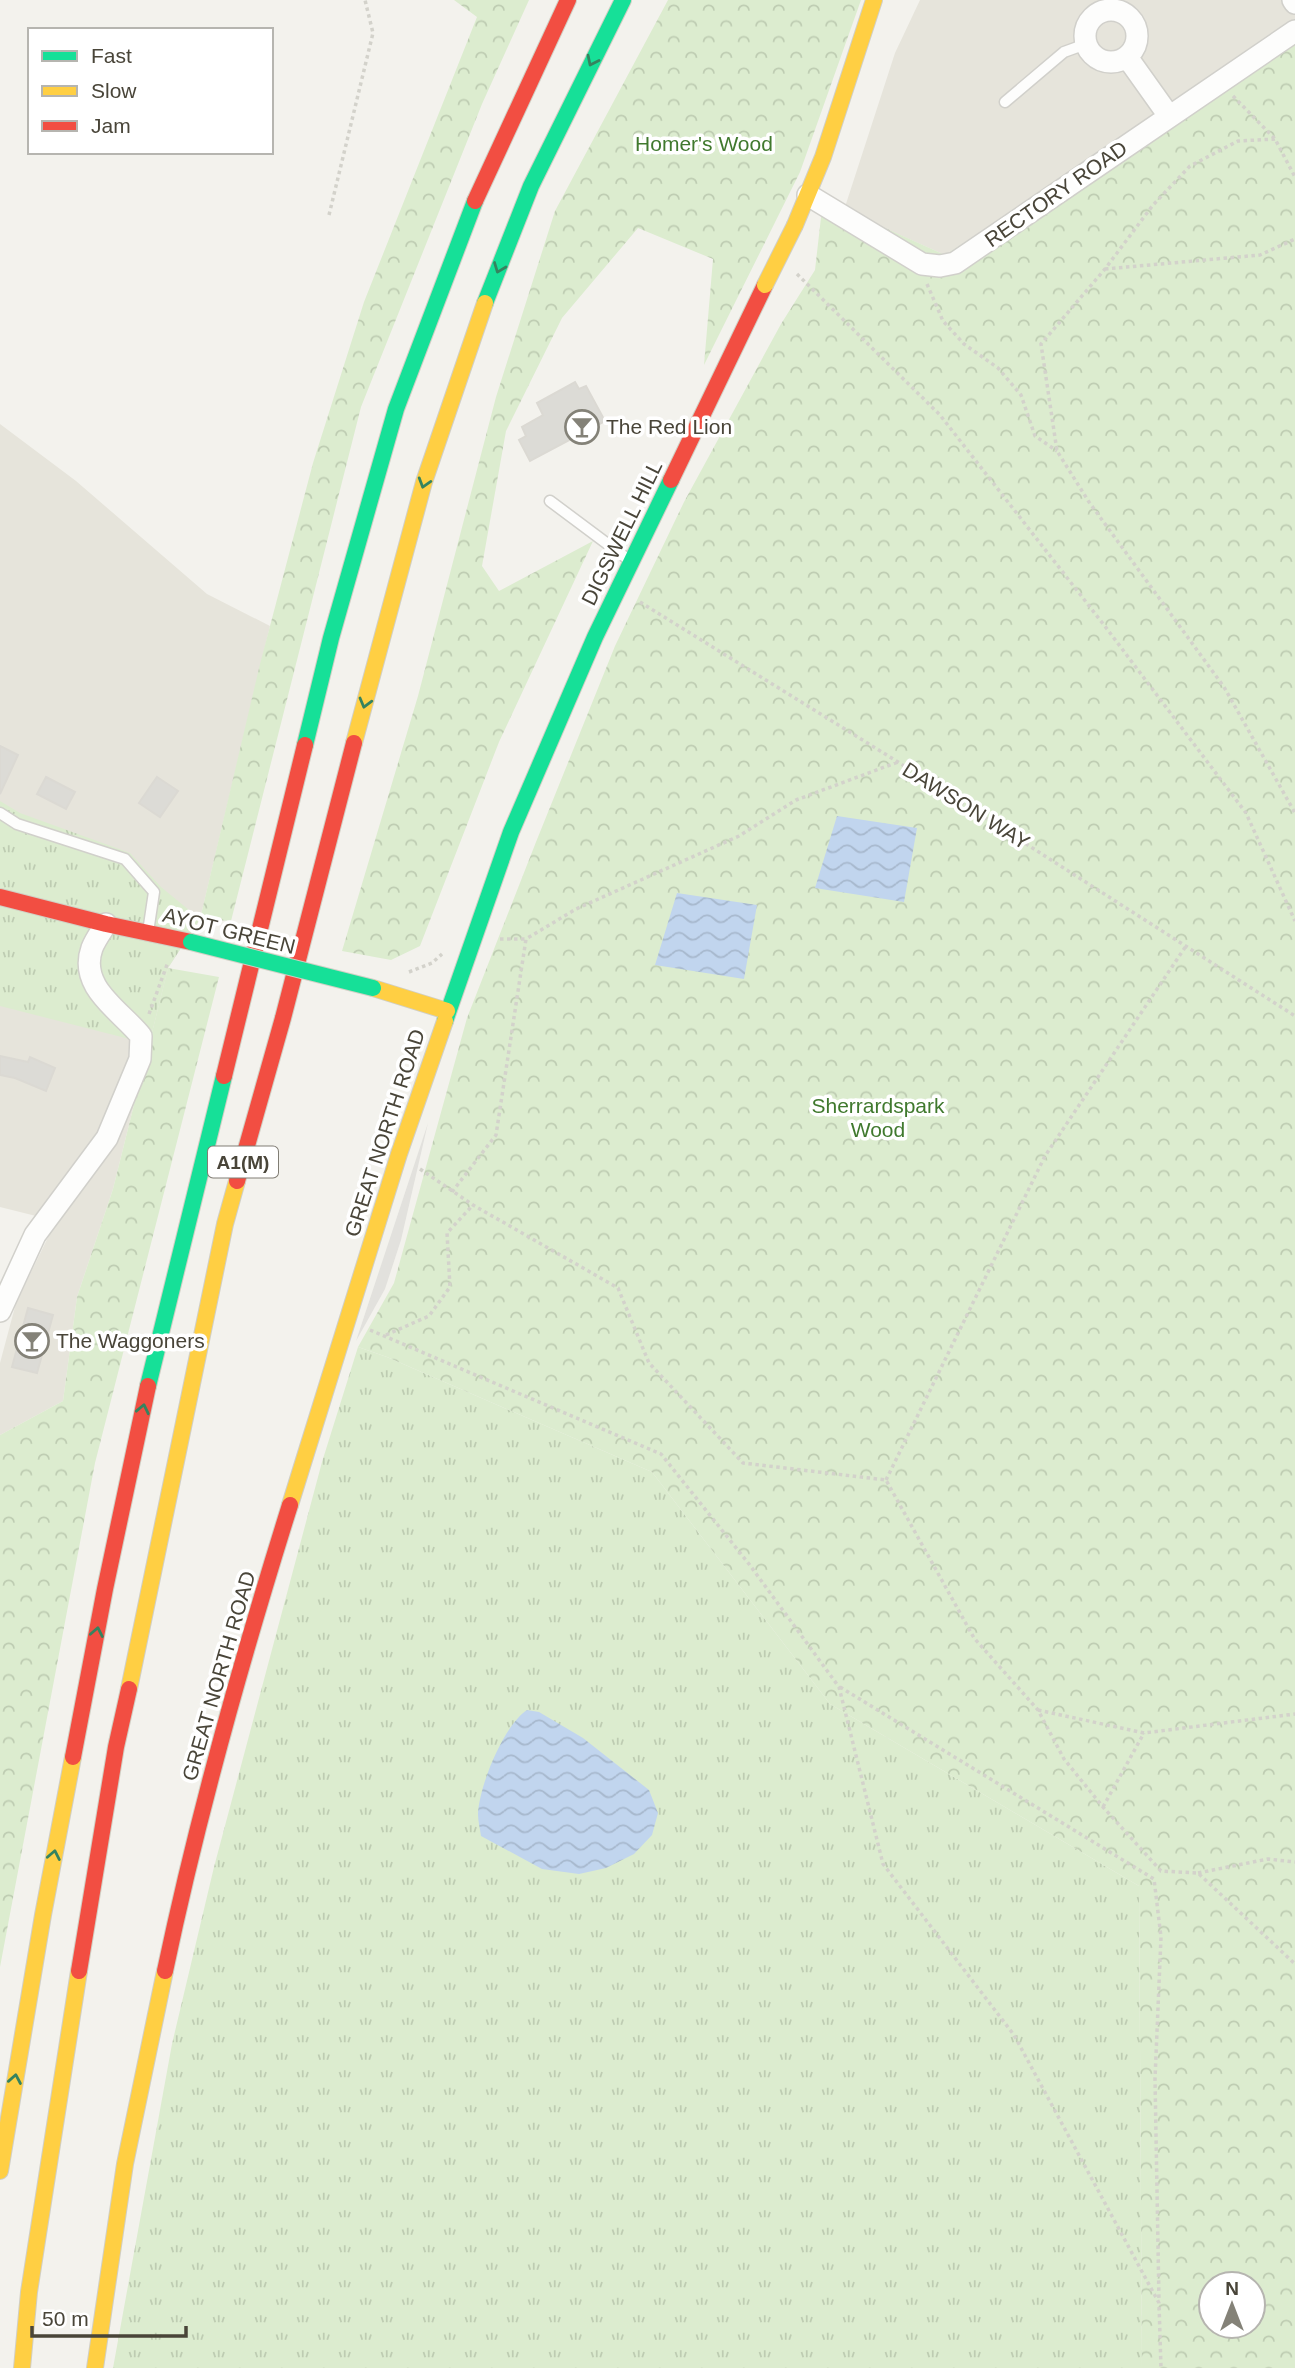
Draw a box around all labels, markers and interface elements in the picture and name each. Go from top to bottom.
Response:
legend [28,28,273,154]
text: Fast [91,44,132,67]
one-way arrow [586,54,600,66]
text: Slow [91,79,137,102]
text: Jam [91,114,131,137]
park label: Homer's Wood [635,132,773,155]
street label: RECTORY ROAD [980,136,1131,251]
one-way arrow [494,262,508,274]
bar icon: The Red Lion [563,408,601,446]
place label: The Red Lion [606,415,732,438]
street label: DIGSWELL HILL [577,457,667,609]
one-way arrow [417,477,432,489]
one-way arrow [358,697,373,709]
street label: DAWSON WAY [899,757,1034,854]
street label: AYOT GREEN [160,903,298,958]
street label: GREAT NORTH ROAD [340,1026,429,1240]
park label: Sherrardspark Wood [811,1094,945,1141]
road number: A1(M) [208,1146,278,1178]
bar icon: The Waggoners [13,1322,51,1360]
place label: The Waggoners [56,1329,205,1352]
one-way arrow [135,1403,150,1415]
street label: GREAT NORTH ROAD [178,1568,259,1783]
one-way arrow [89,1626,104,1638]
one-way arrow [46,1849,61,1861]
one-way arrow [6,2073,21,2085]
north arrow [1197,2270,1267,2340]
text: N [1225,2278,1239,2299]
scale bar [32,2294,186,2338]
text: 50 m [42,2307,89,2330]

